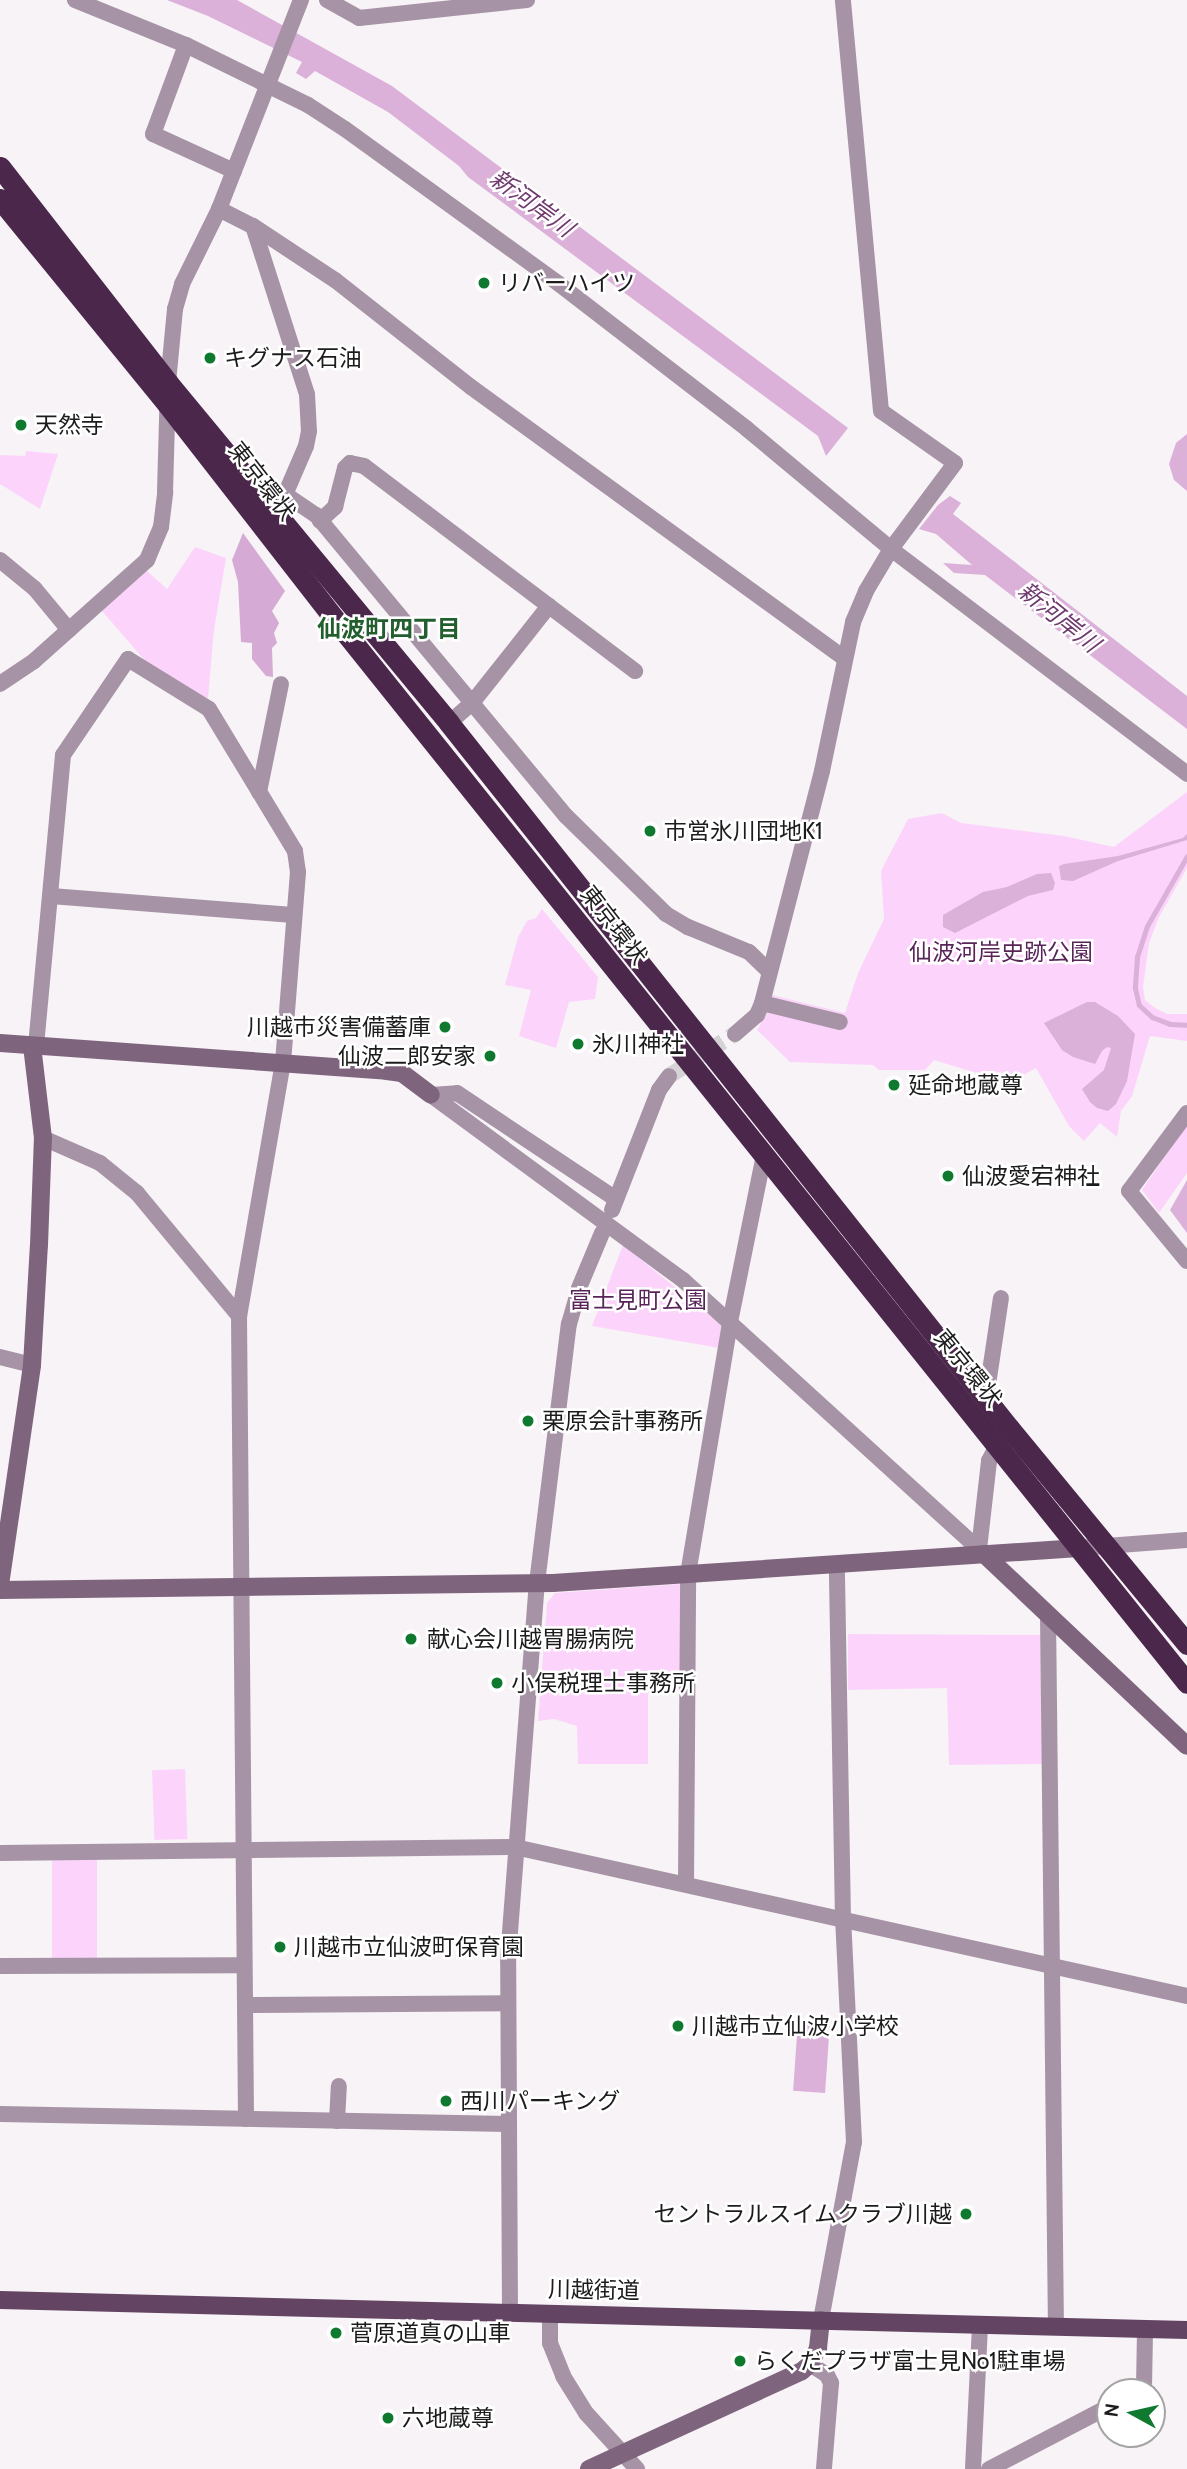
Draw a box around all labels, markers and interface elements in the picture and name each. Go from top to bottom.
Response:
water label: 新河岸川 [485,163,579,243]
place label: リバーハイツ [498,269,636,297]
marker: リバーハイツ [476,275,492,291]
place label: キグナス石油 [224,344,362,372]
marker: キグナス石油 [202,350,218,366]
place label: 天然寺 [35,411,104,439]
marker: 天然寺 [13,417,29,433]
street label: 東京環状 [223,436,301,526]
water label: 新河岸川 [1013,576,1105,658]
district label: 仙波町四丁目 [317,615,461,643]
place label: 市営氷川団地K1 [664,817,823,845]
marker: 市営氷川団地K1 [642,823,658,839]
street label: 東京環状 [575,880,653,970]
park label: 仙波河岸史跡公園 [909,938,1093,966]
place label: 川越市災害備蓄庫 [247,1013,431,1041]
marker: 川越市災害備蓄庫 [437,1019,453,1035]
place label: 氷川神社 [592,1030,684,1058]
marker: 氷川神社 [570,1036,586,1052]
place label: 仙波二郎安家 [338,1042,476,1070]
marker: 仙波二郎安家 [482,1048,498,1064]
place label: 延命地蔵尊 [908,1071,1023,1099]
marker: 延命地蔵尊 [886,1077,902,1093]
place label: 仙波愛宕神社 [962,1162,1100,1190]
marker: 仙波愛宕神社 [940,1168,956,1184]
park label: 富士見町公園 [569,1286,707,1314]
street label: 東京環状 [928,1324,1008,1412]
place label: 栗原会計事務所 [542,1407,703,1435]
marker: 栗原会計事務所 [520,1413,536,1429]
place label: 献心会川越胃腸病院 [427,1625,634,1653]
marker: 献心会川越胃腸病院 [401,1629,421,1649]
place label: 小俣税理士事務所 [511,1669,695,1697]
marker: 小俣税理士事務所 [489,1675,505,1691]
place label: 川越市立仙波町保育園 [294,1933,524,1961]
marker: 川越市立仙波町保育園 [272,1939,288,1955]
place label: 川越市立仙波小学校 [692,2012,899,2040]
marker: 川越市立仙波小学校 [670,2018,686,2034]
place label: 西川パーキング [460,2087,621,2115]
marker: 西川パーキング [438,2093,454,2109]
place label: セントラルスイムクラブ川越 [653,2200,952,2228]
marker: セントラルスイムクラブ川越 [958,2206,974,2222]
street label: 川越街道 [548,2275,640,2305]
place label: 菅原道真の山車 [350,2319,511,2347]
marker: 菅原道真の山車 [328,2325,344,2341]
place label: らくだプラザ富士見No1駐車場 [754,2347,1065,2375]
marker: らくだプラザ富士見No1駐車場 [732,2353,748,2369]
north arrow [1096,2378,1166,2448]
text: N [1099,2402,1124,2419]
place label: 六地蔵尊 [402,2404,494,2432]
marker: 六地蔵尊 [380,2410,396,2426]

